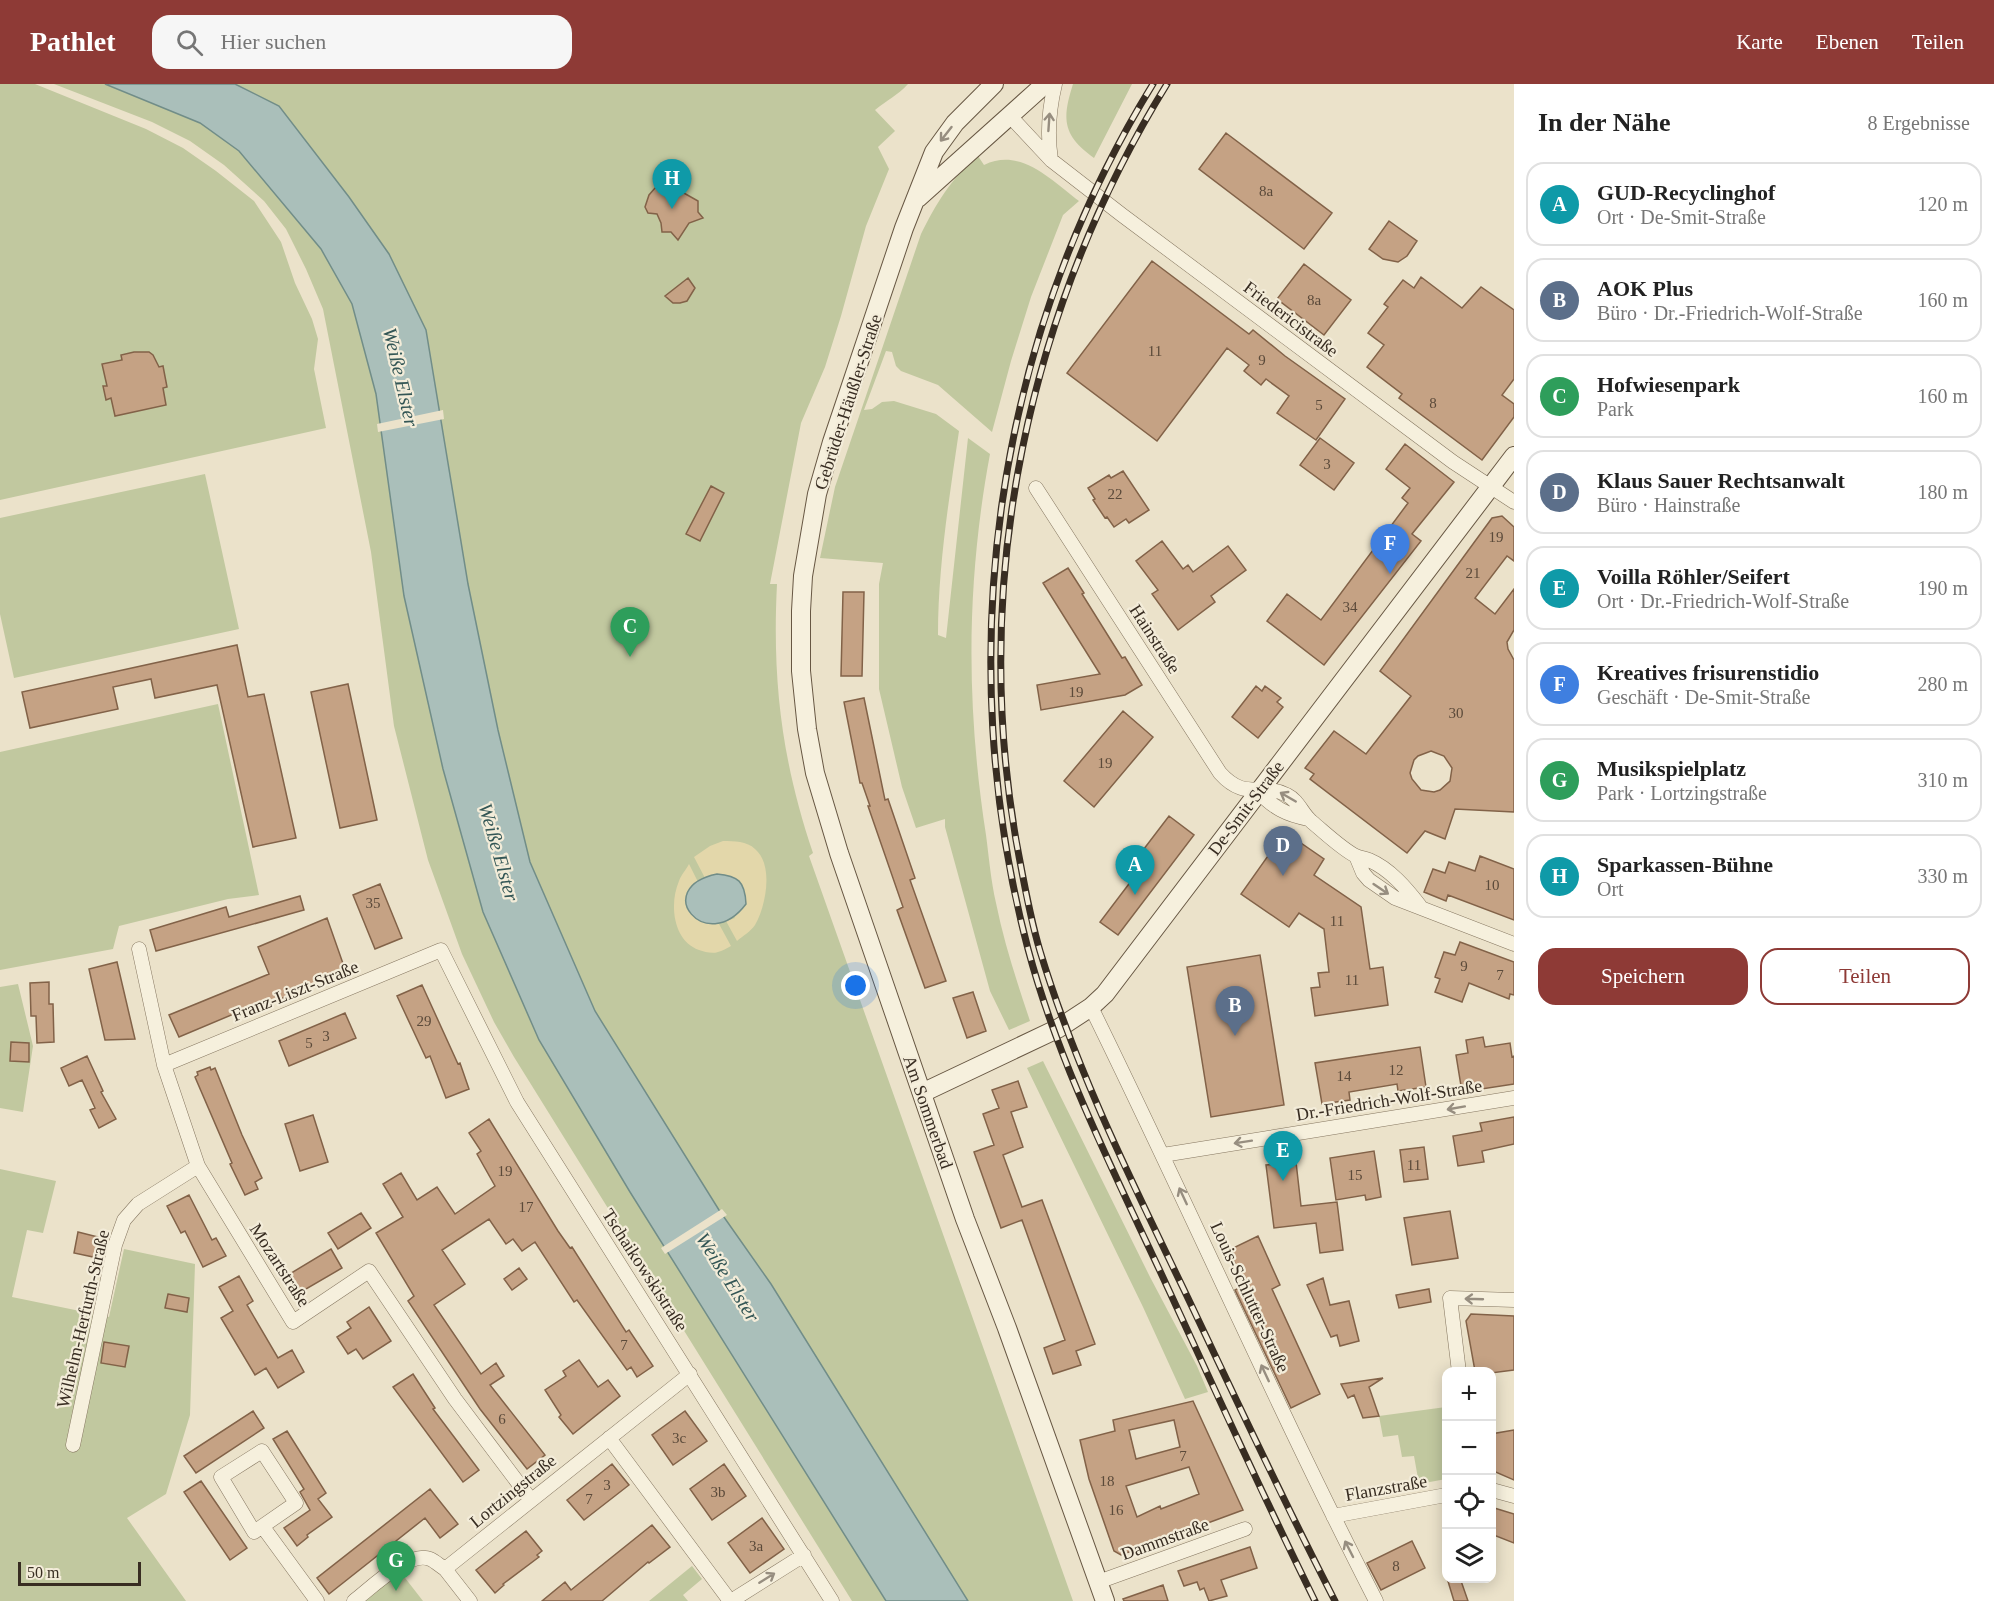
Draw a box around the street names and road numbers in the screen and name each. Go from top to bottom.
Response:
street label: Friedericistraße [1240,277,1342,361]
street label: Gebrüder-Häußler-Straße [810,312,886,492]
street label: Hainstraße [1125,601,1185,677]
street label: De-Smit-Straße [1203,756,1289,860]
street label: Franz-Liszt-Straße [229,956,361,1026]
street label: Am Sommerbad [899,1053,957,1171]
street label: Dr.-Friedrich-Wolf-Straße [1295,1075,1483,1125]
street label: Tschaikowskistraße [598,1205,692,1335]
street label: Louis-Schlutter-Straße [1206,1219,1294,1375]
street label: Mozartstraße [246,1220,314,1310]
street label: Wilhelm-Herfurth-Straße [53,1228,113,1410]
street label: Lortzingstraße [466,1450,560,1532]
street label: Flanzstraße [1343,1471,1429,1505]
street label: Dammstraße [1118,1514,1212,1564]

